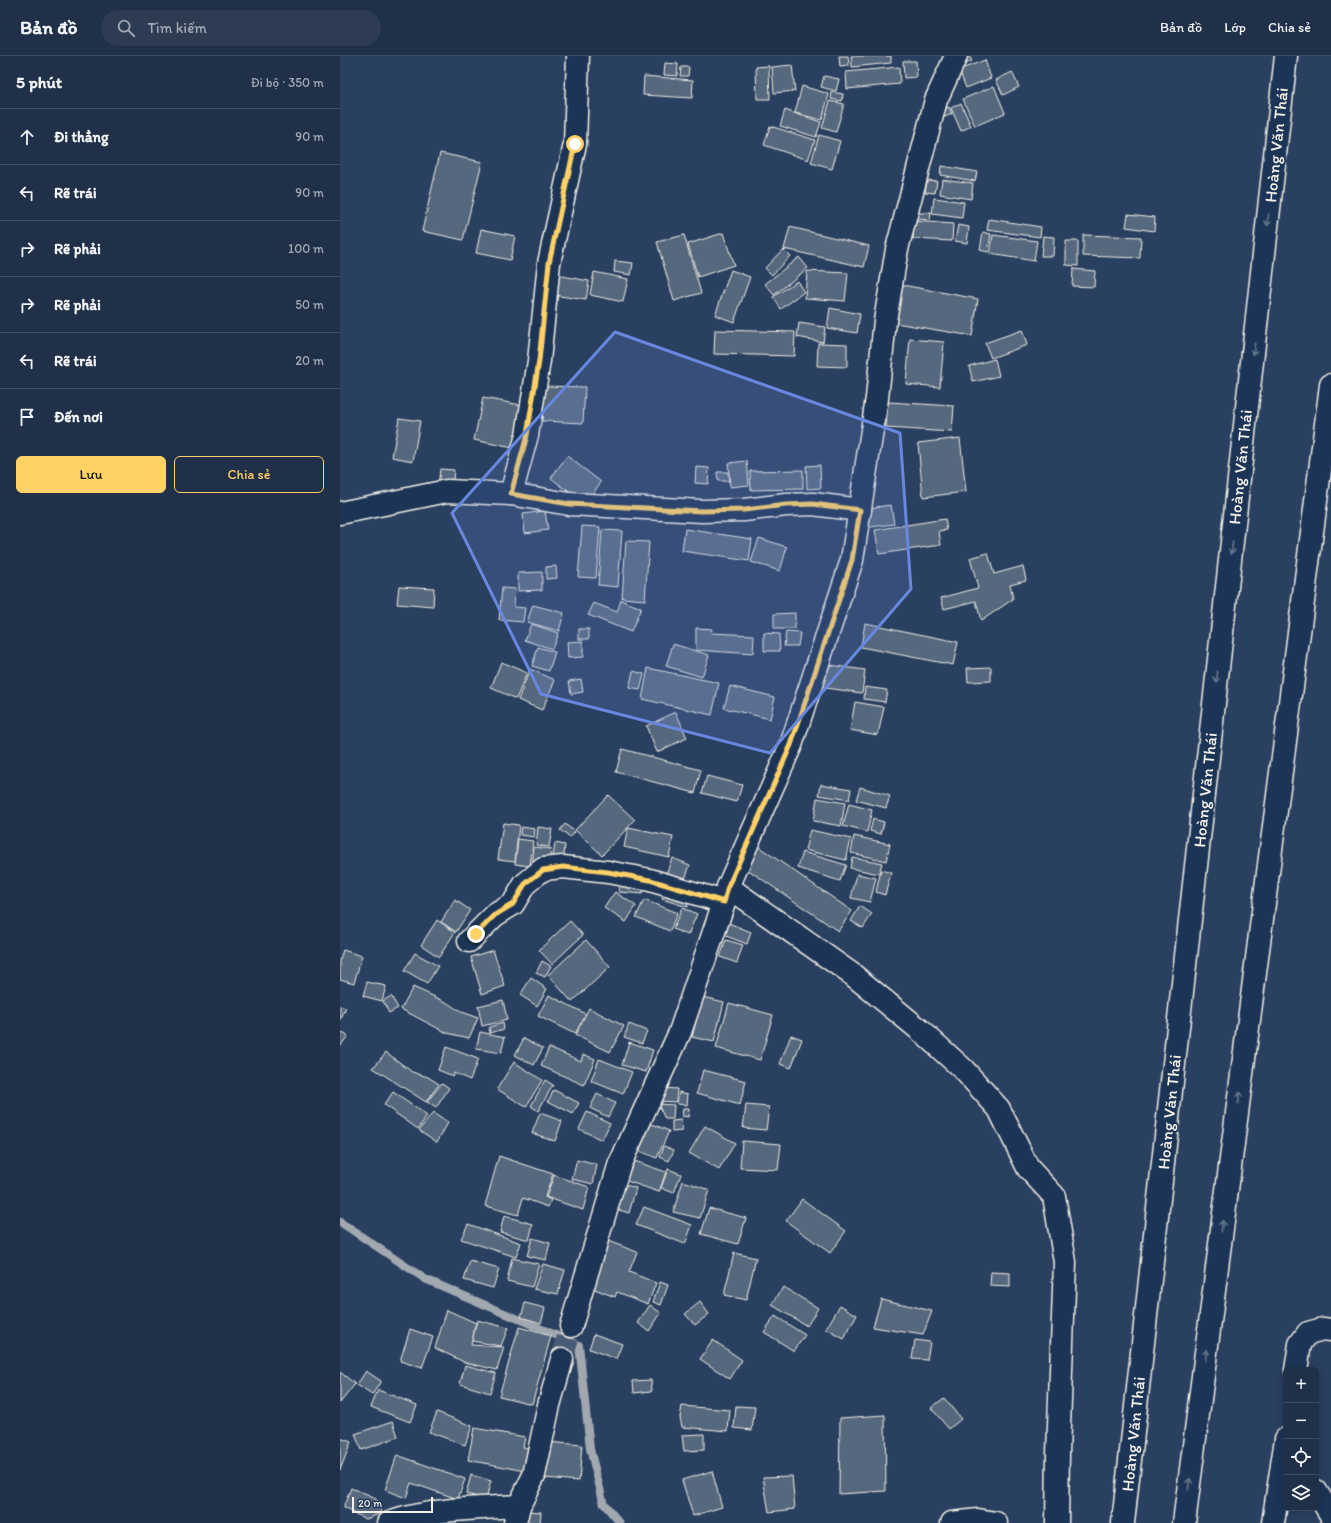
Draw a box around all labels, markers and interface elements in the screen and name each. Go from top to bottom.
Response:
search box [101,10,381,46]
text: Bản đồ [20,16,77,39]
icon: search [115,17,137,39]
text: Tìm kiếm [147,19,207,37]
text: Bản đồ [1160,19,1202,36]
text: Lớp [1224,19,1246,36]
text: Chia sẻ [1268,19,1311,36]
text: 5 phút [16,72,62,92]
text: Đi bộ · 350 m [251,75,324,90]
street label: Hoàng Văn Thái [1260,86,1292,204]
icon: ahead [16,126,38,148]
text: Đi thẳng [54,128,109,146]
text: 90 m [295,129,324,144]
route start [566,135,584,153]
icon: left [16,182,38,204]
text: Rẽ trái [54,184,97,202]
text: 90 m [295,185,324,200]
one-way arrow [1264,213,1272,226]
icon: right [16,238,38,260]
text: Rẽ phải [54,240,101,258]
text: 100 m [288,241,324,256]
icon: right [16,294,38,316]
text: Rẽ phải [54,296,101,314]
text: 50 m [295,297,324,312]
one-way arrow [1250,342,1257,355]
icon: left [16,350,38,372]
text: Rẽ trái [54,352,97,370]
text: 20 m [295,353,324,368]
icon: arrive [16,406,38,428]
text: Đến nơi [54,408,103,426]
street label: Hoàng Văn Thái [1224,408,1256,526]
button: Lưu [16,456,166,493]
button: Chia sẻ [174,456,324,493]
one-way arrow [1228,541,1235,554]
one-way arrow [1213,670,1221,683]
street label: Hoàng Văn Thái [1189,731,1221,849]
route end [467,925,485,943]
street label: Hoàng Văn Thái [1153,1053,1185,1171]
one-way arrow [1235,1091,1243,1104]
one-way arrow [1218,1220,1226,1233]
one-way arrow [1202,1349,1209,1362]
map controls [1283,1367,1319,1511]
button: + [1283,1367,1319,1403]
street label: Hoàng Văn Thái [1117,1375,1149,1493]
button: − [1283,1403,1319,1439]
button: locate [1283,1439,1319,1475]
button: layers [1283,1475,1319,1511]
one-way arrow [1185,1478,1193,1491]
scale bar [352,1495,433,1514]
text: 20 m [358,1497,382,1510]

